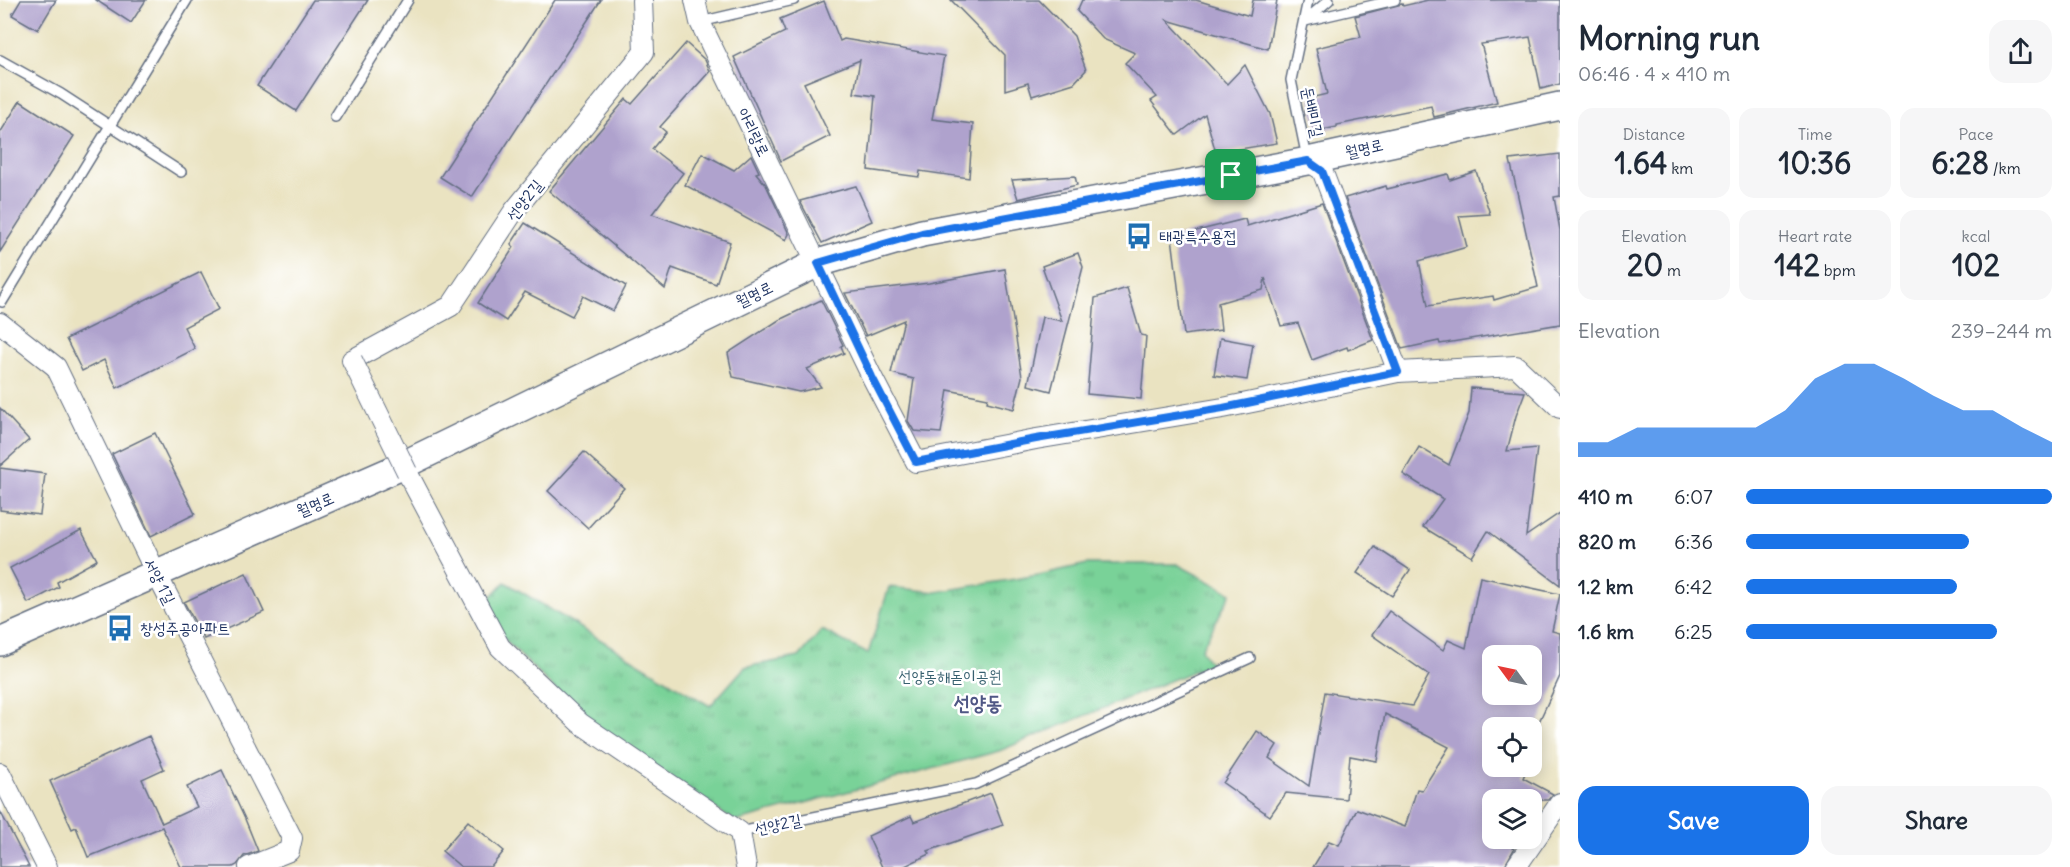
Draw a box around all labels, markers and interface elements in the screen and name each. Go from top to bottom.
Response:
text: Morning run [1578,17,1760,59]
button: share [1989,20,2052,83]
text: 06:46 · 4 × 410 m [1578,61,1730,86]
street label: 둔배미길 [1298,85,1328,139]
street label: 아리랑로 [734,104,774,160]
text: Distance [1623,124,1685,144]
text: Time [1798,124,1832,144]
text: Pace [1959,124,1993,144]
street label: 월명로 [1343,134,1385,162]
text: 1.64 [1615,144,1667,182]
text: 10:36 [1779,144,1851,182]
text: 6:28 [1931,144,1989,182]
pin [1205,149,1256,200]
icon: arrive [1214,158,1247,191]
text: km [1667,158,1693,178]
text: /km [1989,158,2021,178]
street label: 선양2길 [502,175,547,225]
bus stop icon: 태광특수용접 [1124,221,1154,251]
place label: 태광특수용접 [1159,226,1236,246]
text: Elevation [1621,226,1687,246]
text: Heart rate [1778,226,1852,246]
text: kcal [1962,226,1990,246]
text: 20 [1627,246,1663,284]
text: 142 [1774,246,1820,284]
text: 102 [1952,246,2000,284]
text: m [1663,260,1681,280]
text: bpm [1820,260,1856,280]
street label: 월명로 [732,277,776,311]
text: Elevation [1578,318,1660,343]
text: 239–244 m [1951,318,2052,343]
text: 410 m [1578,484,1633,509]
text: 6:07 [1674,484,1713,509]
street label: 월명로 [293,487,337,521]
text: 820 m [1578,529,1636,554]
text: 6:36 [1674,529,1713,554]
street label: 서양 1길 [140,555,180,607]
text: 1.2 km [1578,574,1634,599]
text: 6:42 [1674,574,1713,599]
bus stop icon: 창성주공아파트 [105,613,135,643]
place label: 창성주공아파트 [140,618,230,638]
text: 1.6 km [1578,619,1634,644]
text: 6:25 [1674,619,1713,644]
north arrow [1482,645,1542,705]
map controls [1482,645,1542,849]
park label: 선양동해돋이공원 [899,666,1002,686]
district label: 선양동 [954,690,1002,715]
button: locate [1482,717,1542,777]
button: Save [1578,786,1809,855]
button: Share [1821,786,2052,855]
button: layers [1482,789,1542,849]
street label: 선양2길 [753,809,803,839]

